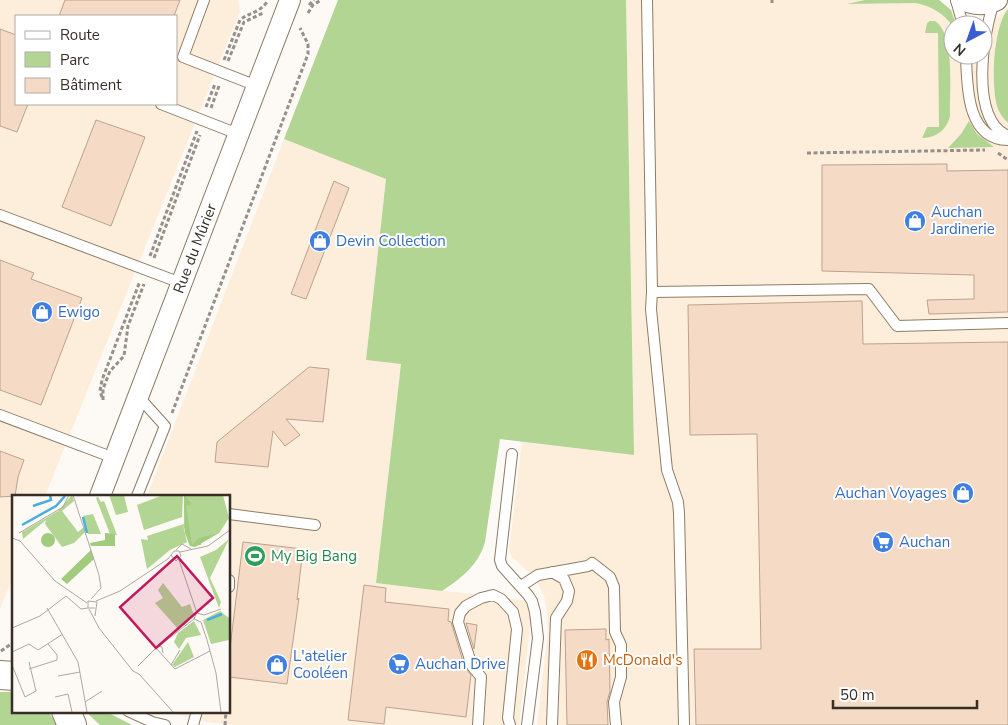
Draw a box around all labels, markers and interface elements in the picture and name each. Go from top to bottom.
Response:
legend [15,15,178,105]
north arrow [943,15,993,65]
text: Route [60,25,100,45]
text: N [950,39,970,60]
text: Parc [60,50,89,70]
text: Bâtiment [60,75,122,95]
street label: Rue du Mûrier [168,200,221,296]
place label: Auchan Jardinerie [930,202,995,239]
shop icon: Auchan Jardinerie [903,209,927,233]
shop icon: Devin Collection [308,229,332,253]
place label: Devin Collection [336,231,446,251]
shop icon: Ewigo [30,300,54,324]
place label: Ewigo [58,302,100,322]
shop icon: Auchan Voyages [951,481,975,505]
place label: Auchan Voyages [835,483,947,503]
inset map [12,495,230,712]
supermarket icon: Auchan [871,530,895,554]
place label: Auchan [899,532,950,552]
sports icon: My Big Bang [243,544,267,568]
place label: My Big Bang [271,546,357,566]
place label: L'atelier Cooléen [293,646,348,683]
restaurant icon: McDonald's [575,648,599,672]
place label: McDonald's [603,650,682,670]
supermarket icon: Auchan Drive [387,652,411,676]
shop icon: L'atelier Cooléen [265,653,289,677]
place label: Auchan Drive [415,654,506,674]
scale bar [833,678,977,710]
text: 50 m [840,685,875,705]

